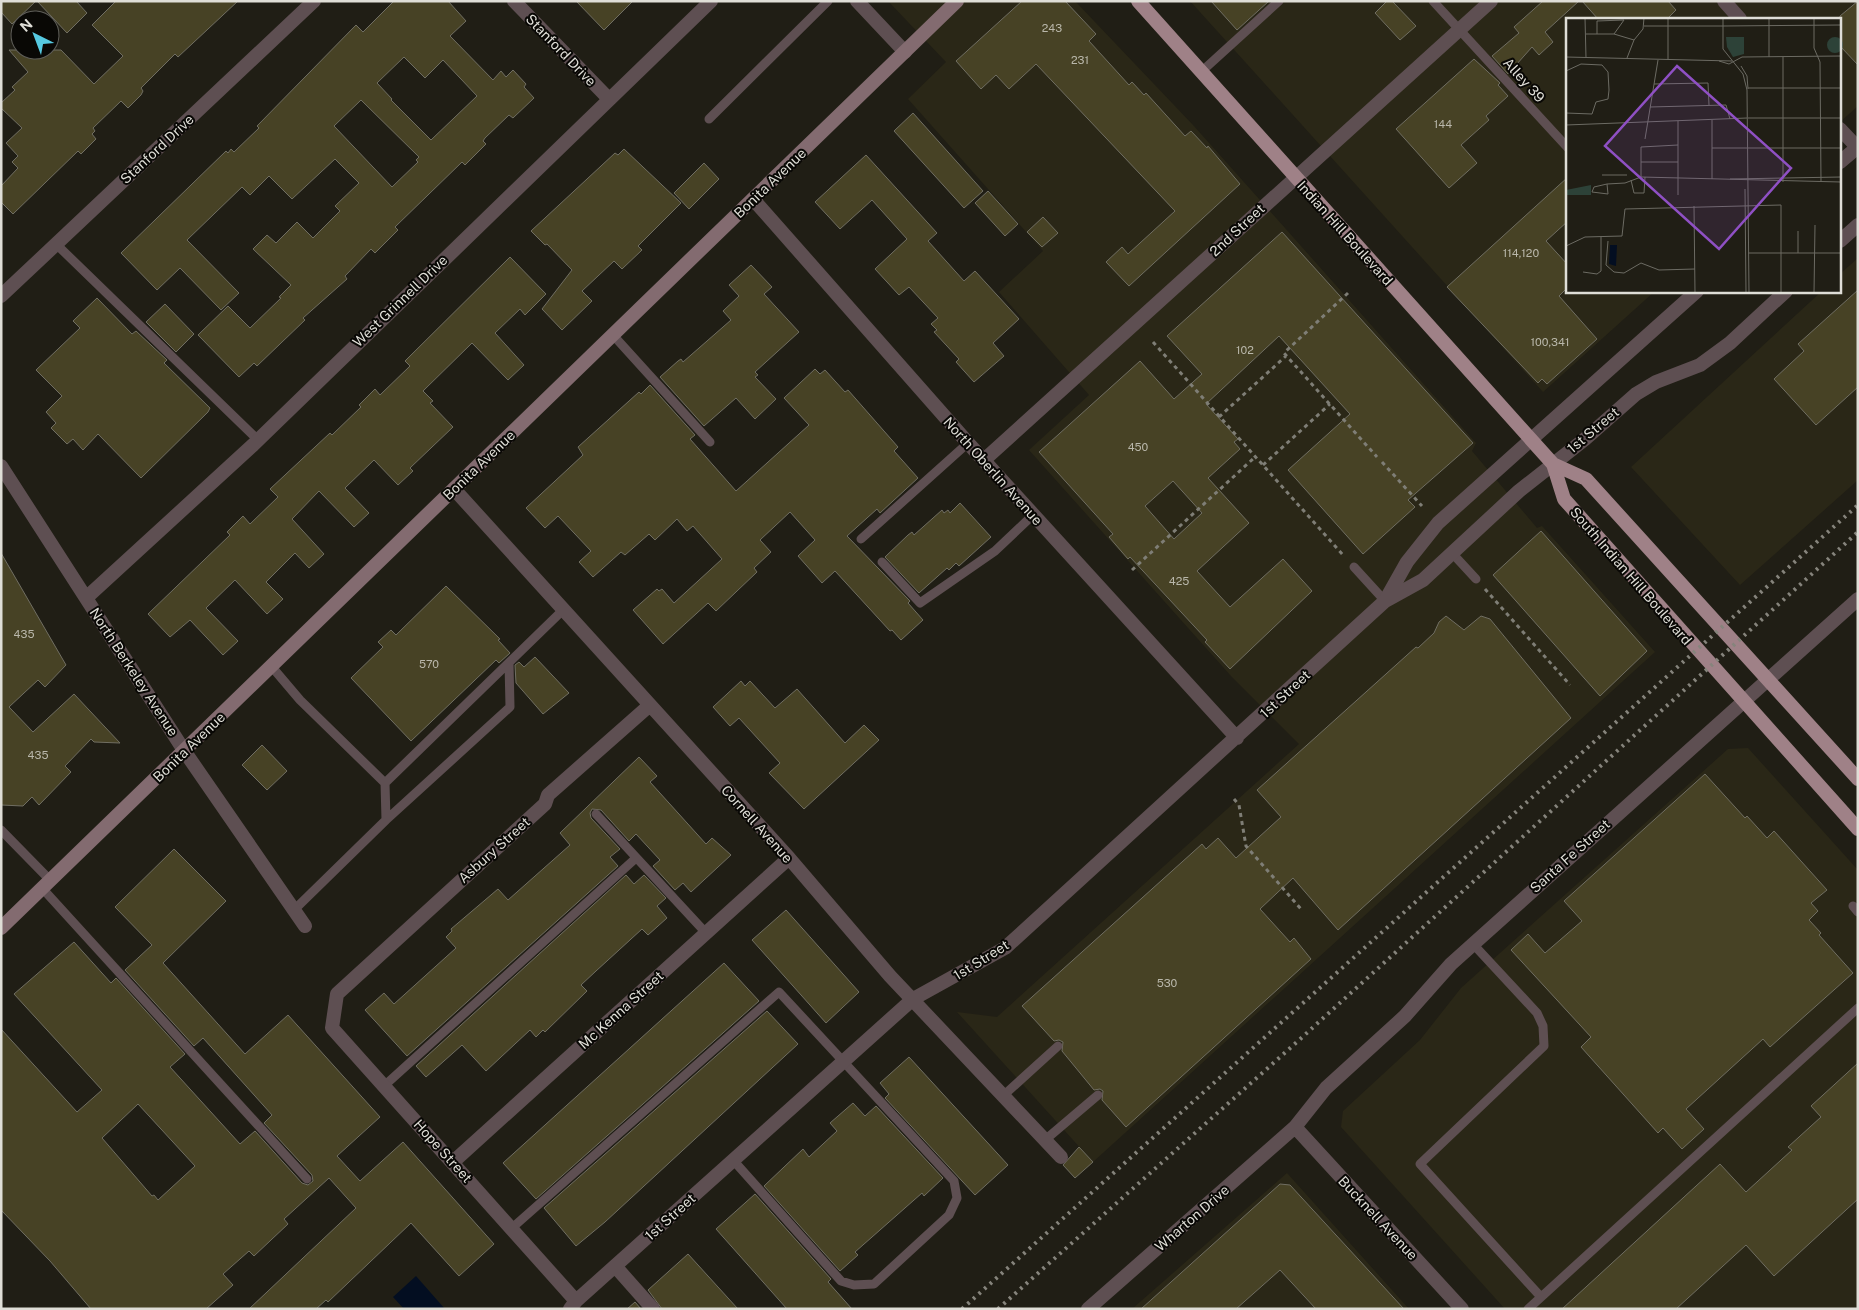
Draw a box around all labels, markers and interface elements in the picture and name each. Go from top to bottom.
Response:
north arrow [10,10,60,60]
street label: Stanford Drive [523,11,599,89]
text: N [17,16,36,35]
inset map [1566,18,1842,292]
house number: 243 [1042,22,1062,34]
house number: 231 [1071,54,1089,66]
street label: Alley 39 [1500,55,1548,106]
street label: Stanford Drive [117,111,197,187]
house number: 144 [1434,118,1452,130]
street label: Bonita Avenue [731,145,809,221]
street label: Indian Hill Boulevard [1294,178,1396,288]
street label: 2nd Street [1206,201,1268,259]
house number: 114,120 [1503,247,1539,259]
street label: West Grinnell Drive [350,252,451,350]
house number: 100,341 [1531,336,1569,348]
house number: 102 [1236,344,1254,356]
street label: 1st Street [1564,404,1622,456]
street label: North Oberlin Avenue [940,414,1046,528]
street label: Bonita Avenue [440,427,518,503]
house number: 450 [1128,441,1149,453]
street label: South Indian Hill Boulevard [1567,504,1695,648]
house number: 425 [1169,575,1189,587]
street label: North Berkeley Avenue [87,605,181,739]
house number: 435 [14,628,34,640]
house number: 570 [419,658,439,670]
street label: 1st Street [1257,667,1313,721]
street label: Bonita Avenue [150,709,228,785]
house number: 435 [28,749,48,761]
street label: Cornell Avenue [718,782,796,866]
street label: Asbury Street [455,814,533,886]
street label: Santa Fe Street [1527,816,1613,896]
street label: 1st Street [950,937,1012,983]
street label: Mc Kenna Street [575,968,667,1052]
house number: 530 [1157,977,1178,989]
street label: Hope Street [411,1116,475,1186]
street label: Bucknell Avenue [1335,1173,1421,1263]
street label: Wharton Drive [1152,1182,1232,1254]
street label: 1st Street [641,1190,699,1244]

